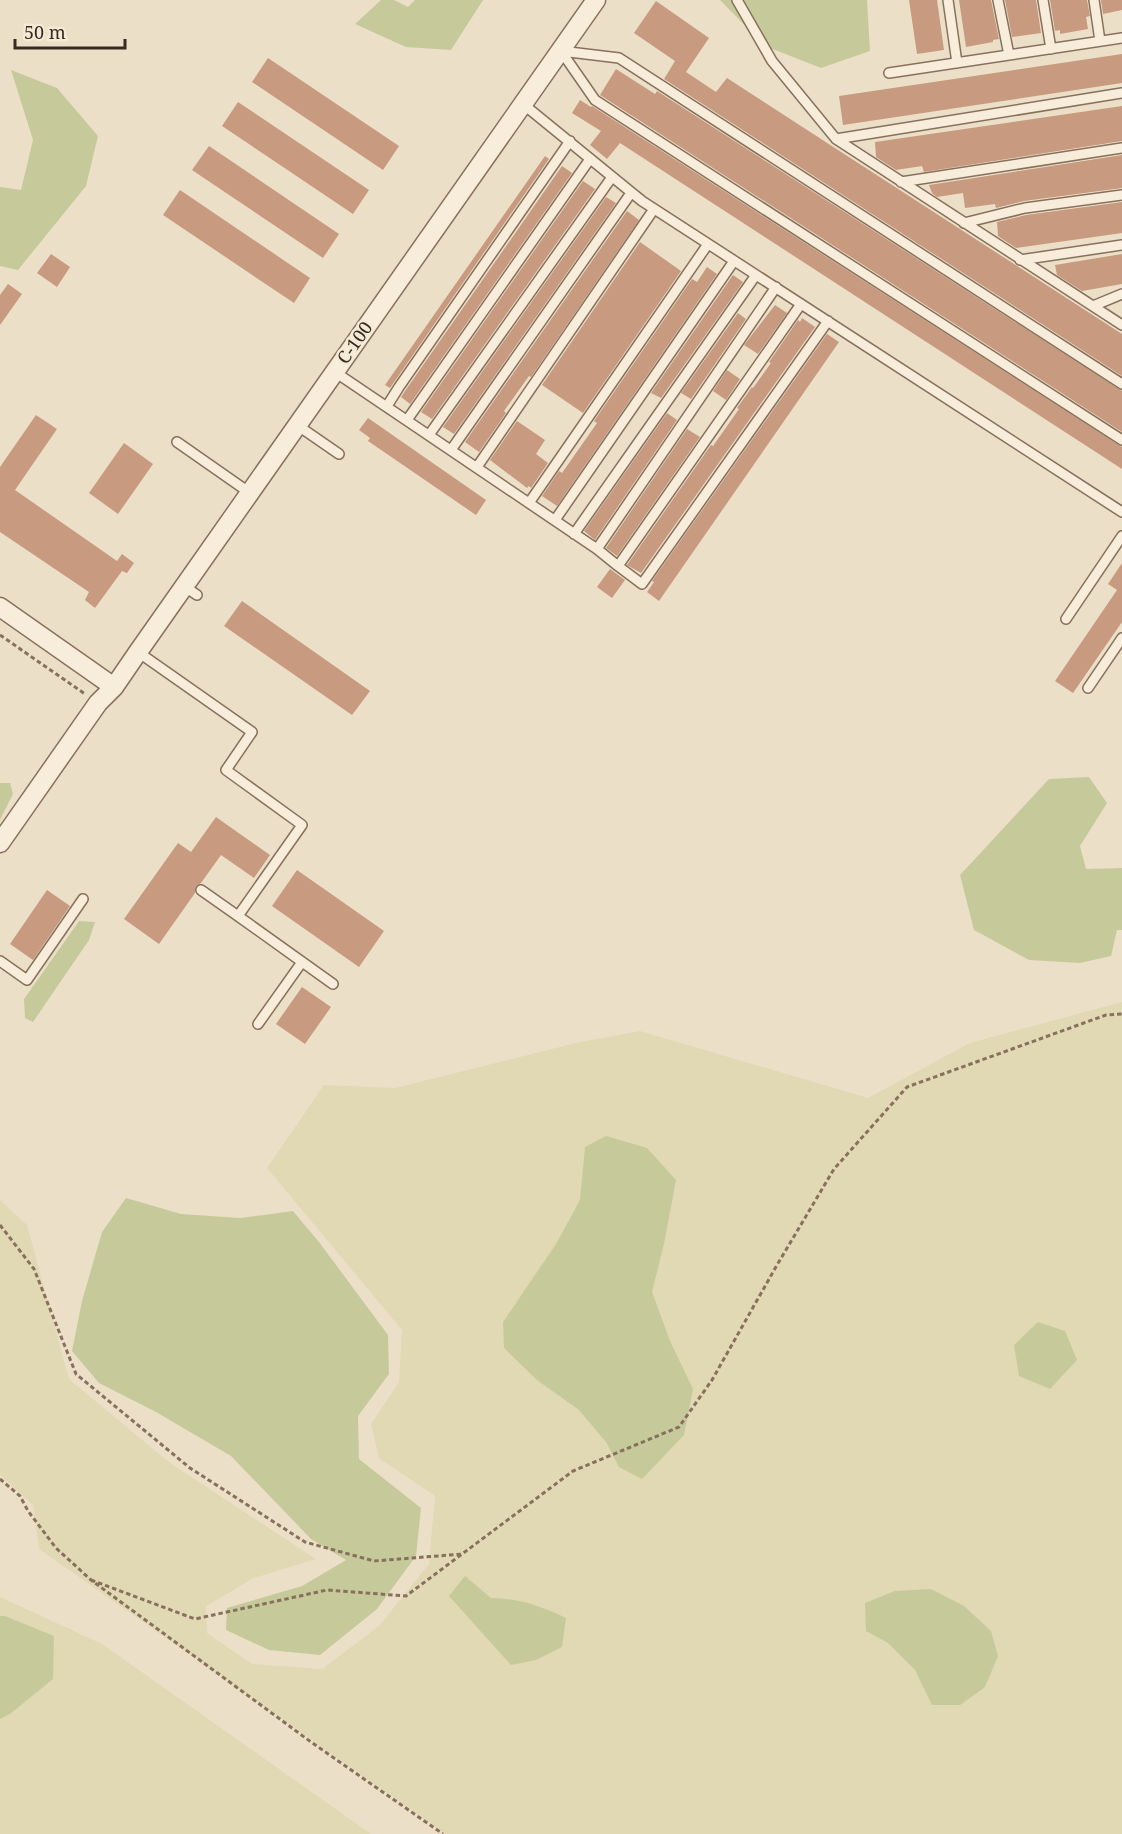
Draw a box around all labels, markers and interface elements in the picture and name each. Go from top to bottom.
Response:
scale bar [15,12,124,50]
text: 50 m [24,20,66,44]
street label: С-100 [331,316,377,368]

